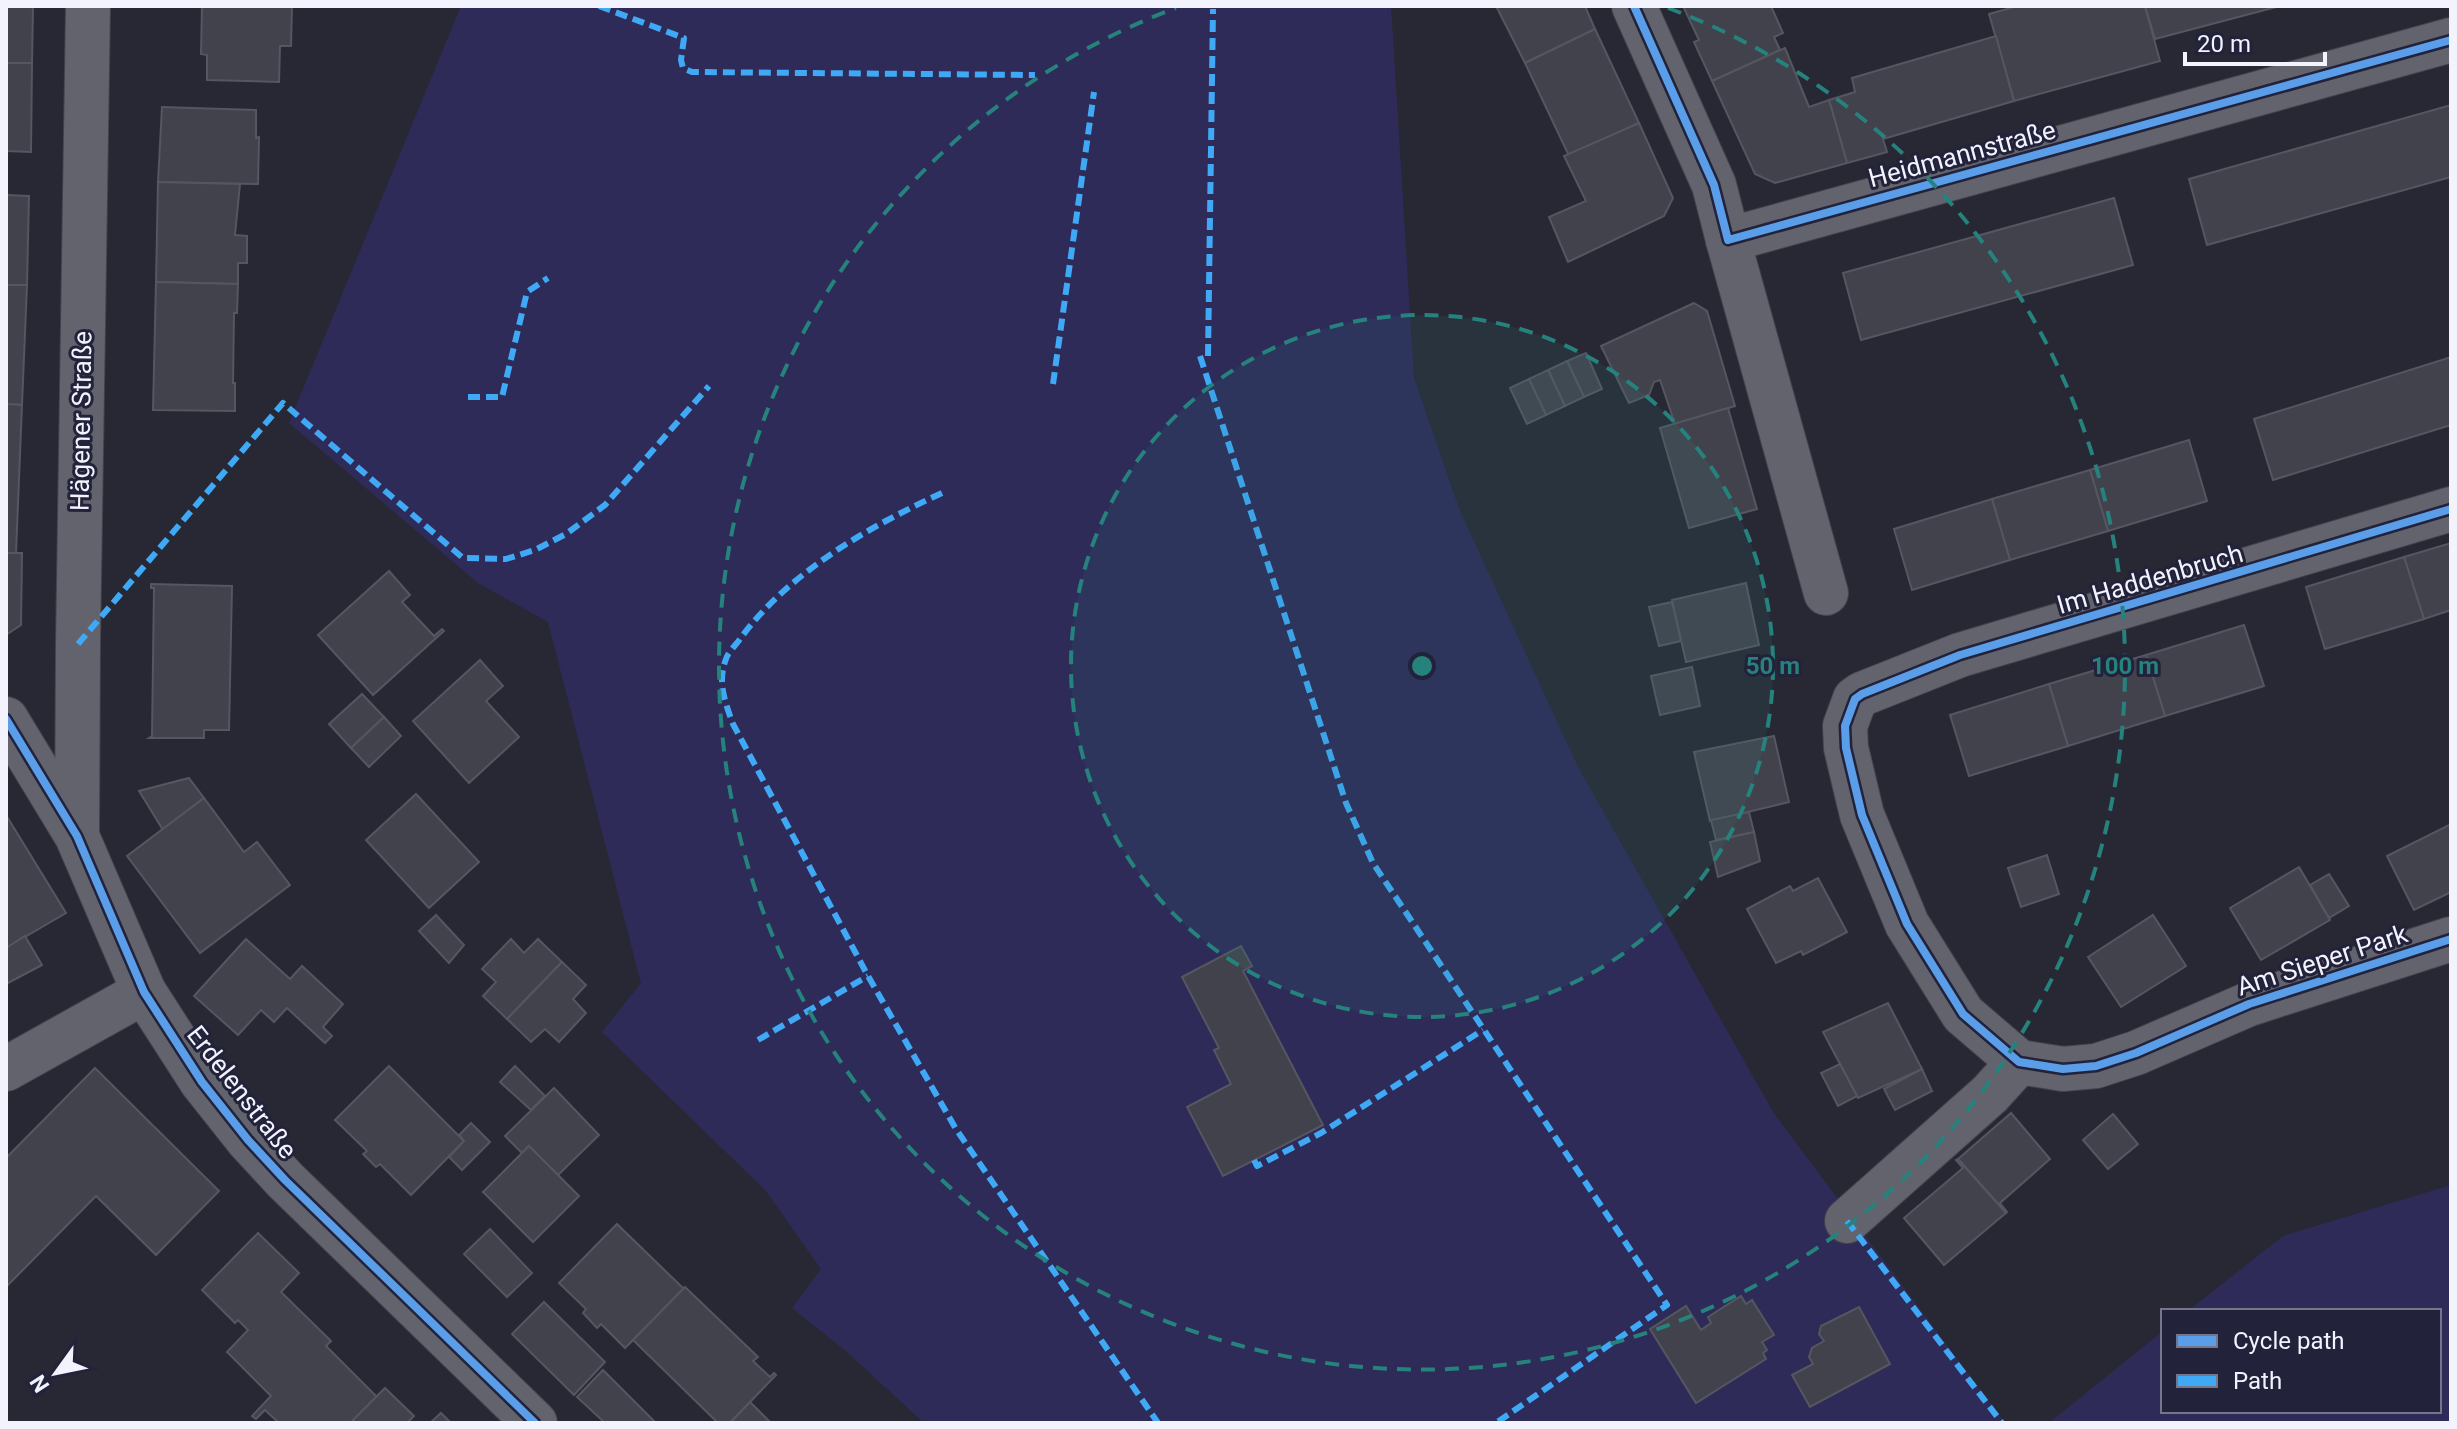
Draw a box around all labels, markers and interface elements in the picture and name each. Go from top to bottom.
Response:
scale bar [2185,16,2325,66]
text: 20 m [2197,30,2251,58]
street label: Heidmannstraße [1865,115,2059,193]
street label: Hägener Straße [64,331,98,511]
street label: Im Haddenbruch [2054,538,2246,620]
centre of rings [1408,652,1436,680]
text: 50 m [1746,652,1800,680]
text: 100 m [2091,652,2159,680]
street label: Am Sieper Park [2233,918,2412,1002]
street label: Erdelenstraße [181,1020,303,1164]
legend [2161,1309,2441,1413]
text: Cycle path [2233,1327,2345,1355]
north arrow [16,1333,96,1413]
text: Path [2233,1367,2282,1395]
text: N [25,1370,54,1397]

